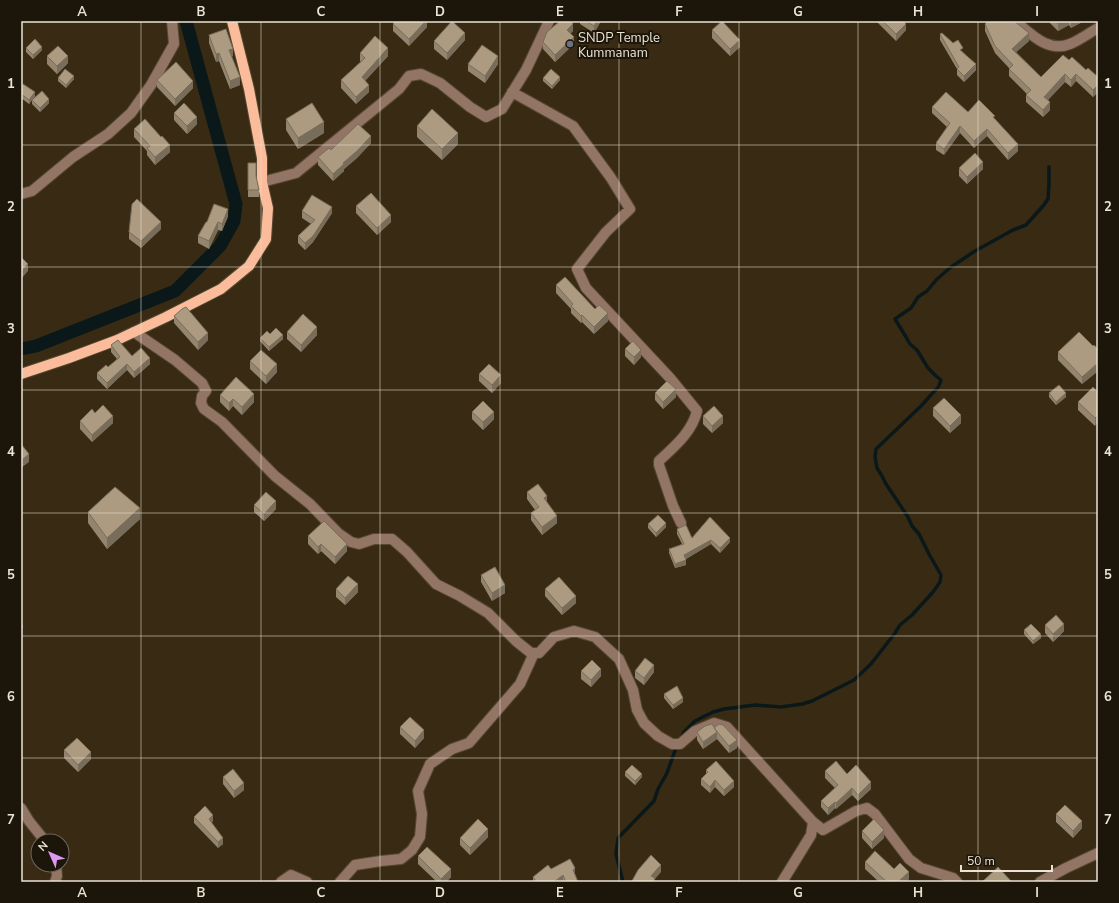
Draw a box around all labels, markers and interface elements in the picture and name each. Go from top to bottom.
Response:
text: A [77,3,87,21]
text: B [197,3,206,21]
text: C [317,3,326,21]
text: D [435,3,445,21]
text: E [556,3,564,21]
text: F [675,3,683,21]
text: G [793,3,803,21]
text: H [913,3,923,21]
text: I [1035,3,1039,21]
place label: SNDP Temple Kummanam [578,29,660,62]
marker: SNDP Temple Kummanam [565,39,575,49]
text: 1 [7,75,15,93]
text: 1 [1104,75,1112,93]
text: 2 [7,198,15,216]
text: 2 [1104,198,1112,216]
text: 3 [7,320,15,338]
text: 3 [1104,320,1112,338]
text: 4 [7,443,15,461]
text: 4 [1104,443,1112,461]
text: 5 [7,566,15,584]
text: 5 [1104,566,1112,584]
text: 6 [7,688,15,706]
text: 6 [1104,688,1112,706]
text: 7 [7,811,15,829]
text: 7 [1104,811,1112,829]
north arrow [30,833,70,873]
text: N [35,838,51,854]
scale bar [961,847,1052,873]
text: 50 m [967,853,995,869]
text: A [77,884,87,902]
text: B [197,884,206,902]
text: C [317,884,326,902]
text: D [435,884,445,902]
text: E [556,884,564,902]
text: F [675,884,683,902]
text: G [793,884,803,902]
text: H [913,884,923,902]
text: I [1035,884,1039,902]

